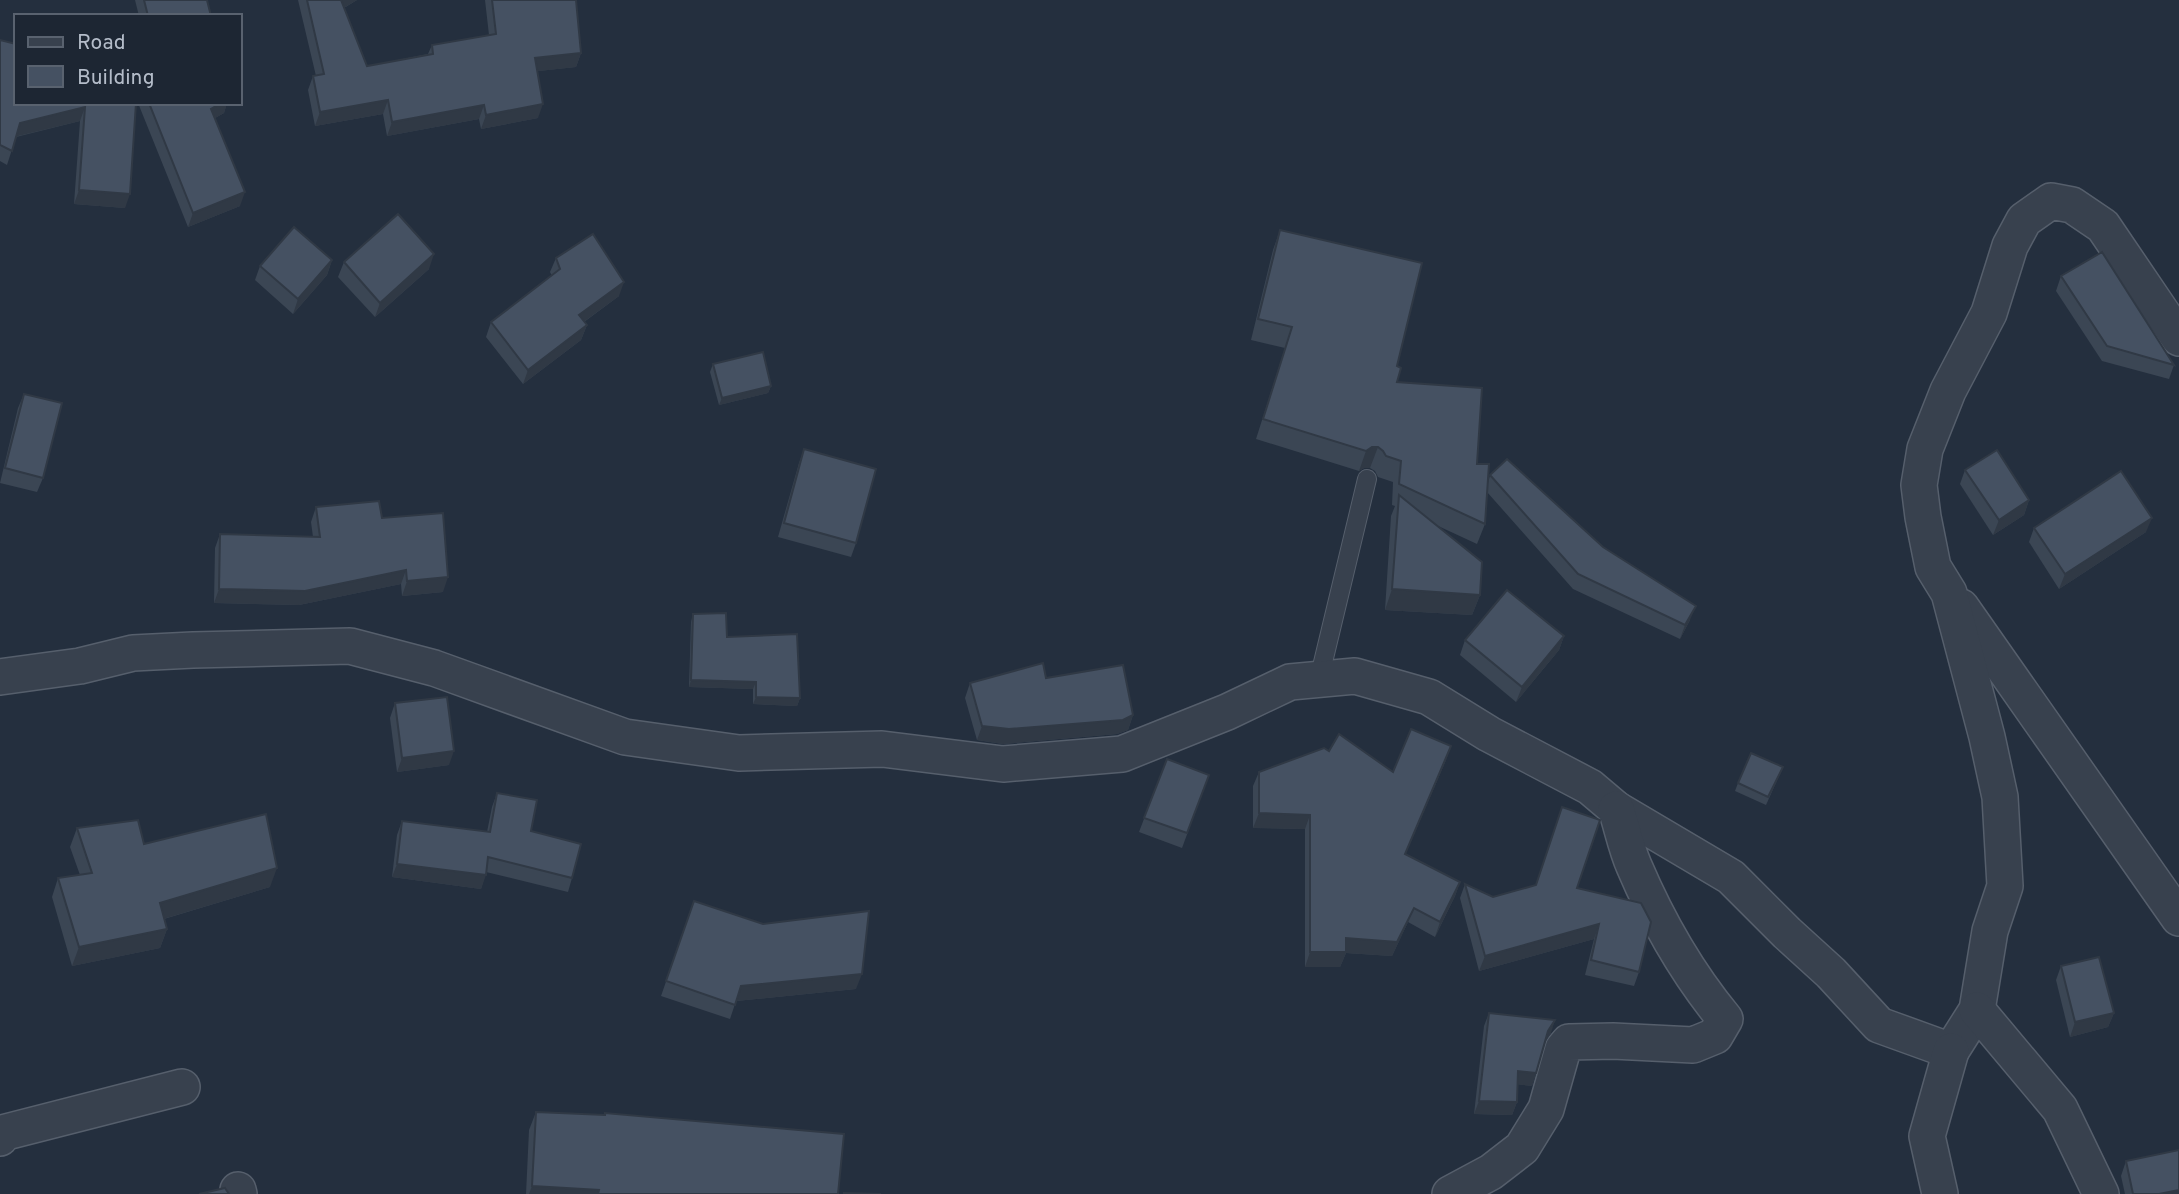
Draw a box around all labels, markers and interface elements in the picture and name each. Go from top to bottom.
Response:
legend [14,14,242,105]
text: Road [77,30,126,57]
text: Building [77,65,155,92]

